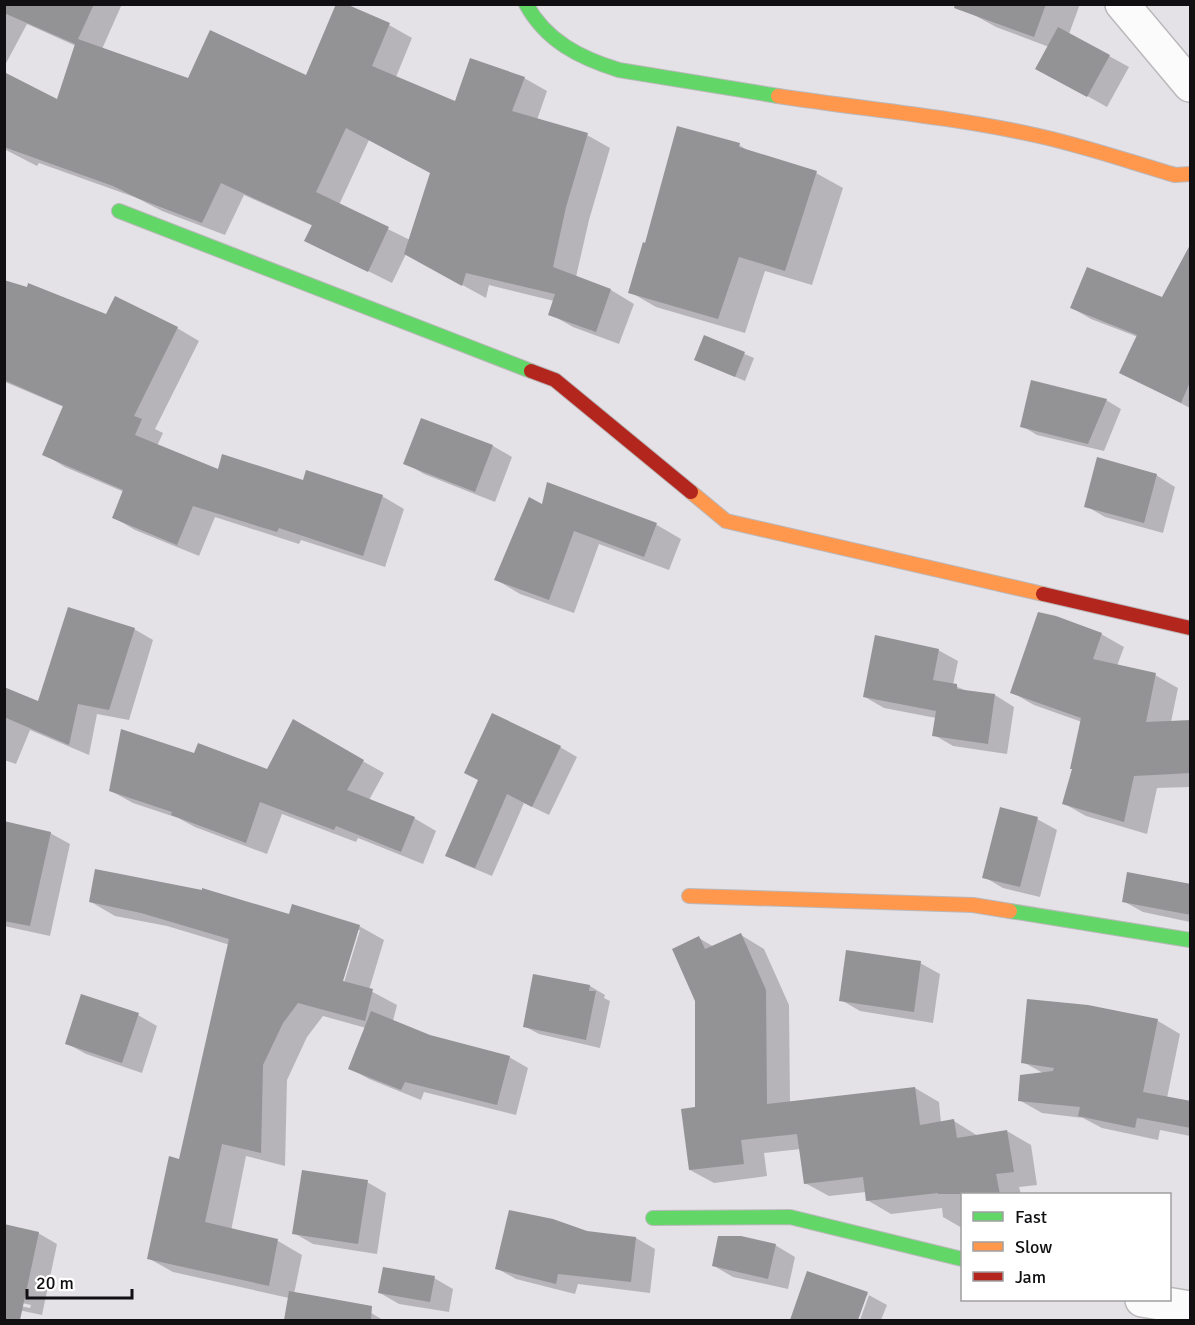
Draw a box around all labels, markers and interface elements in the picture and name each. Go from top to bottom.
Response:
legend [961,1193,1171,1301]
text: Fast [1015,1206,1047,1228]
text: Slow [1015,1236,1052,1258]
scale bar [27,1262,132,1300]
text: Jam [1015,1266,1046,1288]
text: 20 m [36,1272,74,1294]

